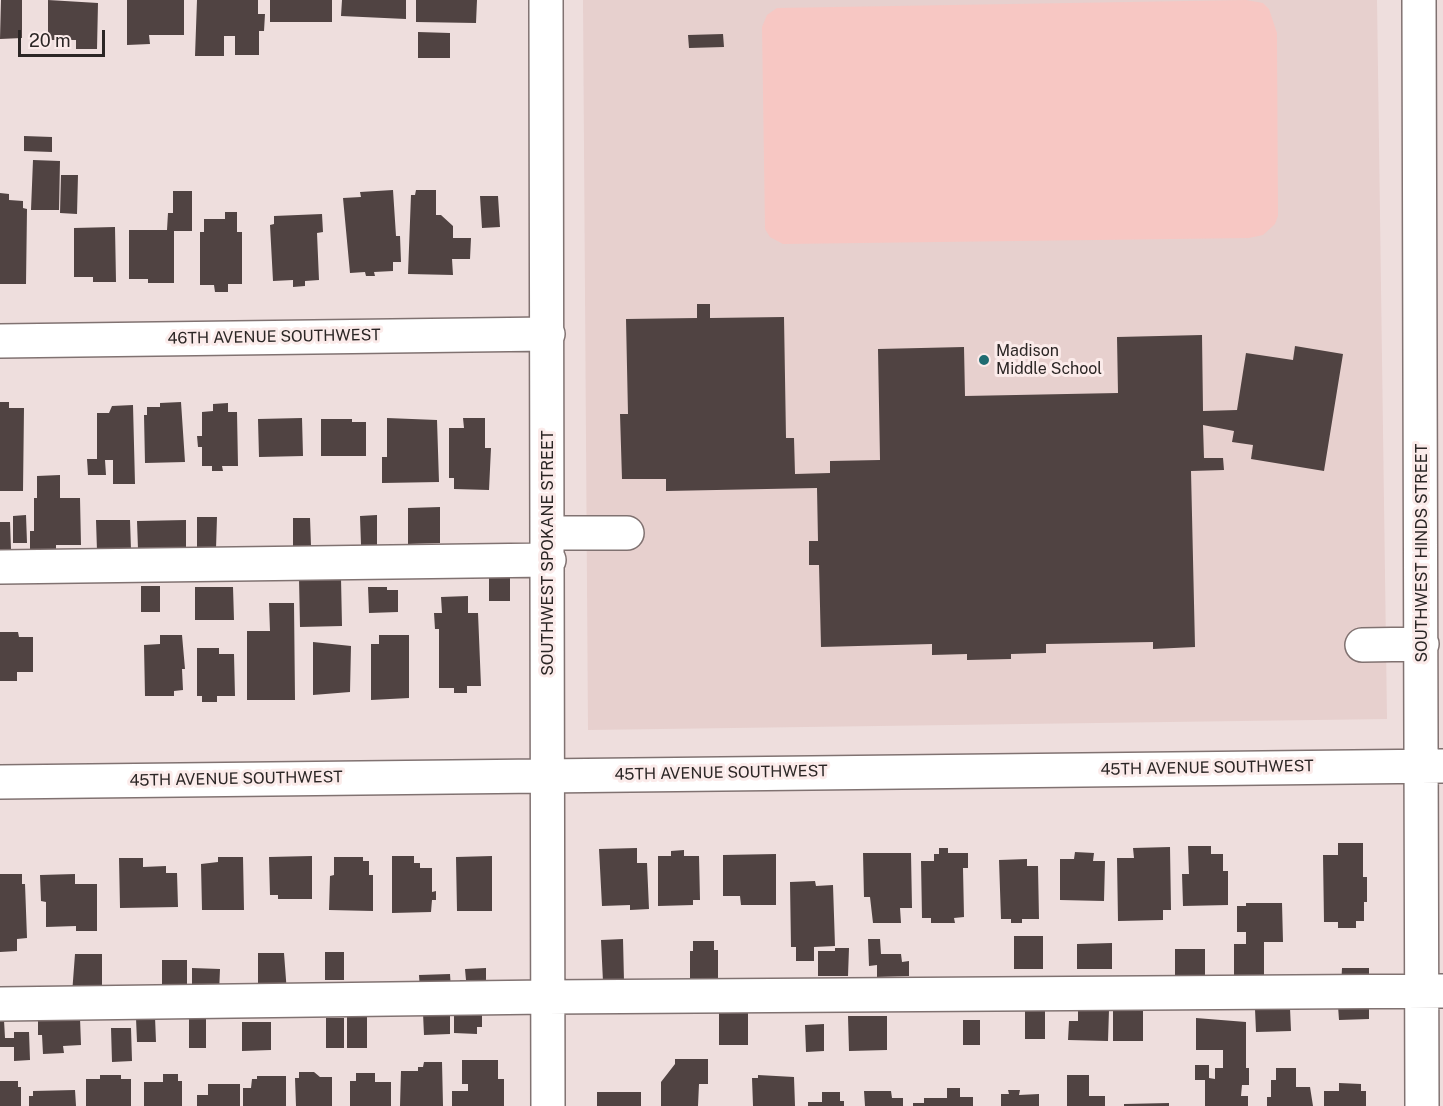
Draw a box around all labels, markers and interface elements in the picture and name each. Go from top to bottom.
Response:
scale bar [21,18,108,56]
text: 20 m [29,30,71,51]
street label: 46TH AVENUE SOUTHWEST [167,326,381,348]
place label: Madison Middle School [996,341,1102,379]
marker: Madison Middle School [977,353,991,367]
street label: SOUTHWEST SPOKANE STREET [538,430,558,676]
street label: SOUTHWEST HINDS STREET [1412,443,1432,663]
street label: 45TH AVENUE SOUTHWEST [1100,757,1314,779]
street label: 45TH AVENUE SOUTHWEST [614,762,828,784]
street label: 45TH AVENUE SOUTHWEST [129,768,343,790]

